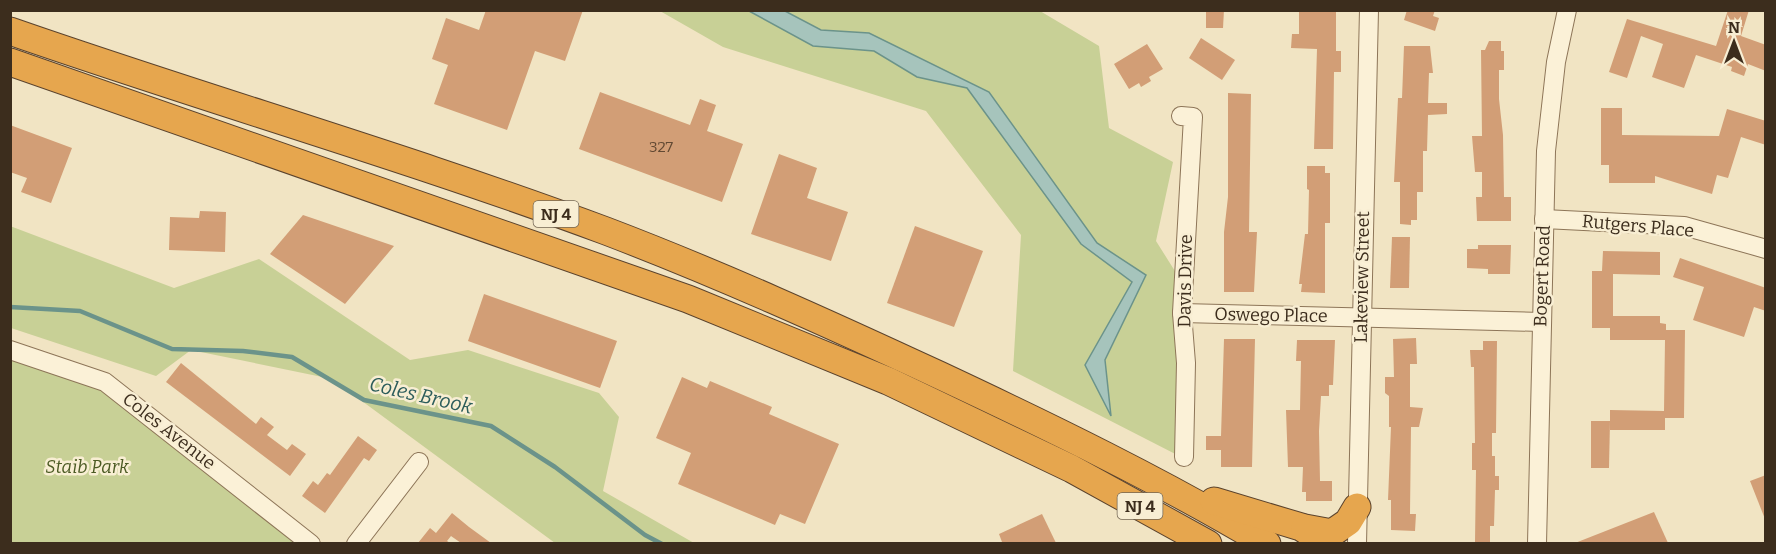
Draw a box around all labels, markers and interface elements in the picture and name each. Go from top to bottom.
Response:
north arrow [1704,12,1764,72]
text: N [1728,18,1740,37]
house number: 327 [649,138,674,156]
road number: NJ 4 [534,201,578,227]
street label: Lakeview Street [1350,210,1374,343]
street label: Rutgers Place [1581,210,1695,242]
street label: Bogert Road [1529,224,1555,327]
street label: Davis Drive [1173,234,1197,328]
street label: Oswego Place [1214,303,1328,327]
water label: Coles Brook [367,371,475,419]
street label: Coles Avenue [118,388,220,474]
park label: Staib Park [45,456,129,478]
road number: NJ 4 [1118,493,1162,519]

